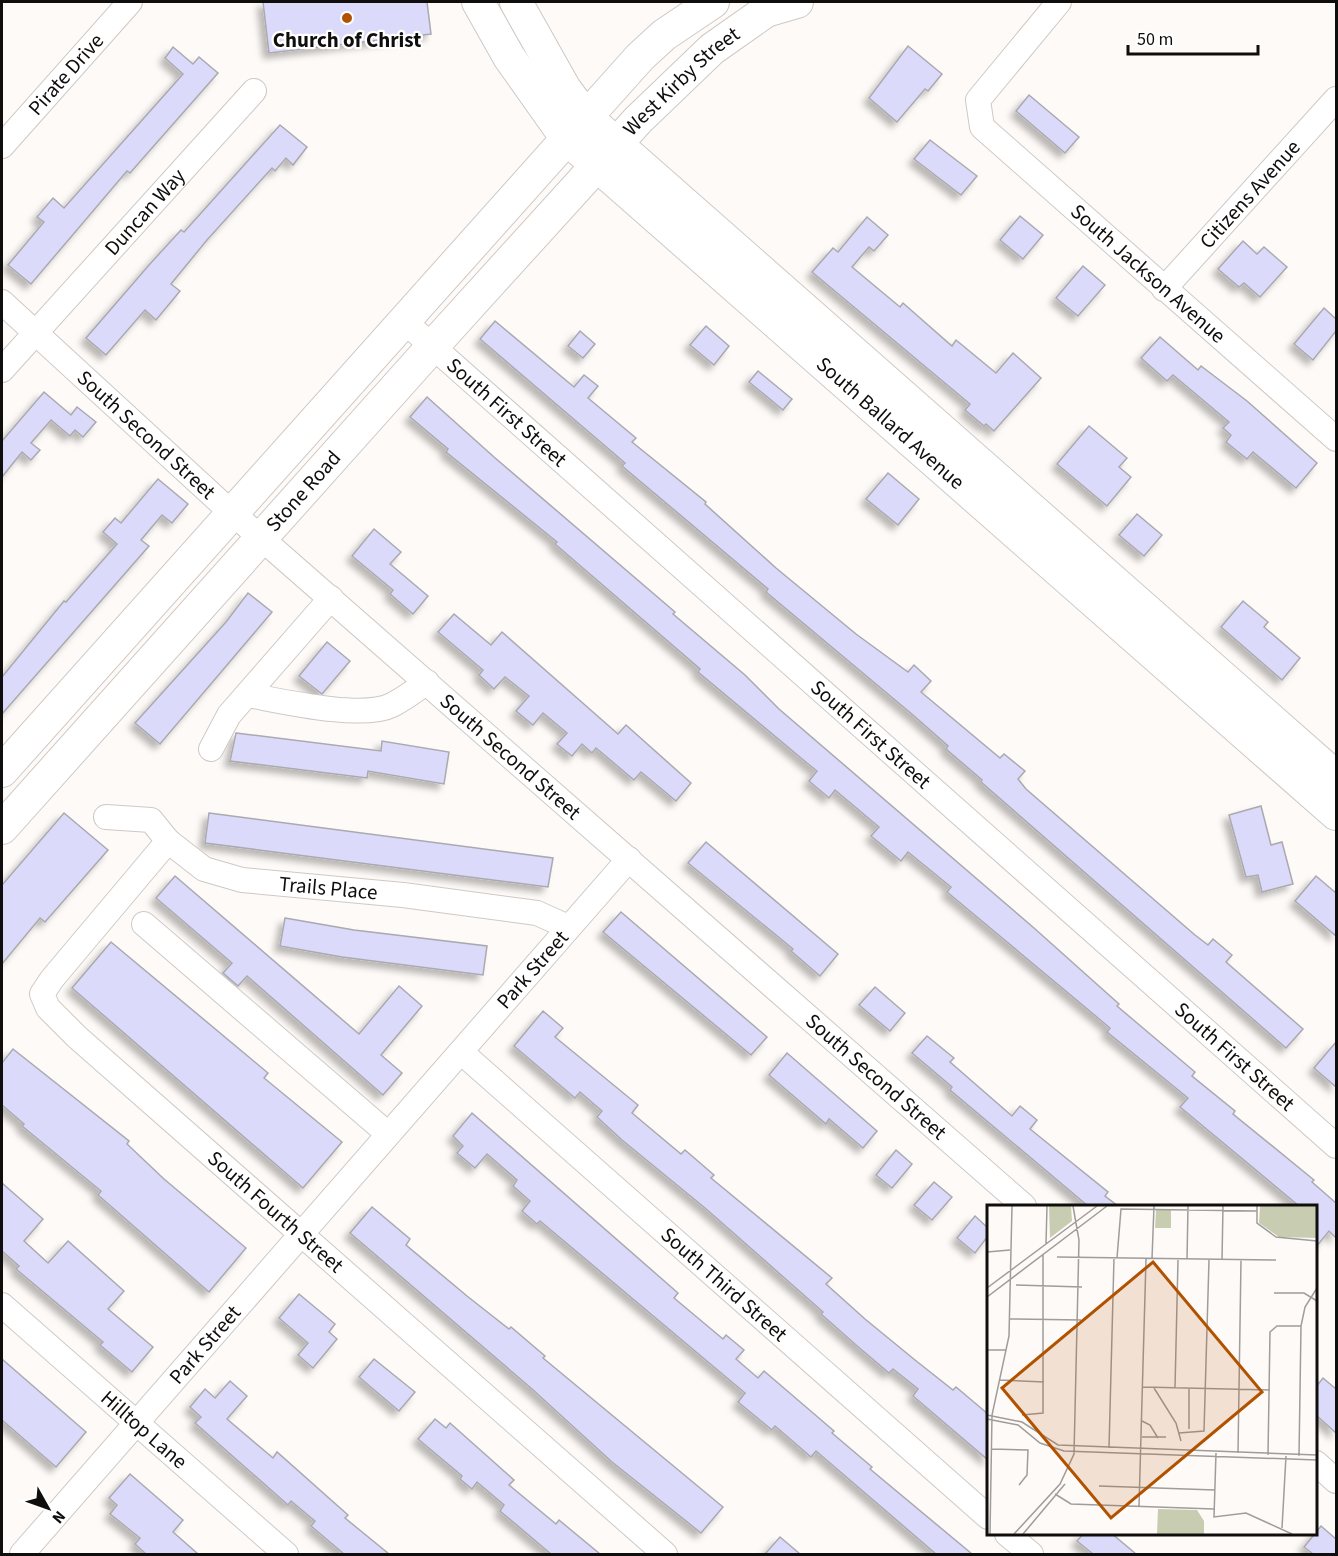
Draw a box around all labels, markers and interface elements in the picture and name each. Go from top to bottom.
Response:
marker: Church of Christ [340,11,354,25]
scale bar [1128,18,1258,56]
street label: West Kirby Street [616,19,746,142]
place label: Church of Christ [273,25,421,55]
street label: Pirate Drive [21,26,111,122]
text: 50 m [1137,27,1173,52]
street label: Citizens Avenue [1193,133,1307,255]
street label: Duncan Way [97,162,192,262]
street label: South Jackson Avenue [1064,197,1232,350]
street label: South Ballard Avenue [810,349,971,496]
street label: South First Street [440,351,574,474]
street label: South Second Street [70,363,222,506]
street label: Stone Road [259,444,348,538]
street label: South First Street [804,673,938,796]
street label: South Second Street [433,686,588,827]
street label: Trails Place [278,869,379,908]
street label: Park Street [490,923,575,1016]
street label: South First Street [1168,995,1302,1118]
street label: South Second Street [799,1006,953,1147]
street label: South Fourth Street [201,1143,350,1280]
inset map [987,1205,1317,1535]
street label: South Third Street [654,1220,794,1348]
street label: Park Street [162,1299,248,1391]
street label: Hilltop Lane [94,1383,194,1476]
north arrow [18,1478,78,1538]
text: N [47,1506,71,1528]

